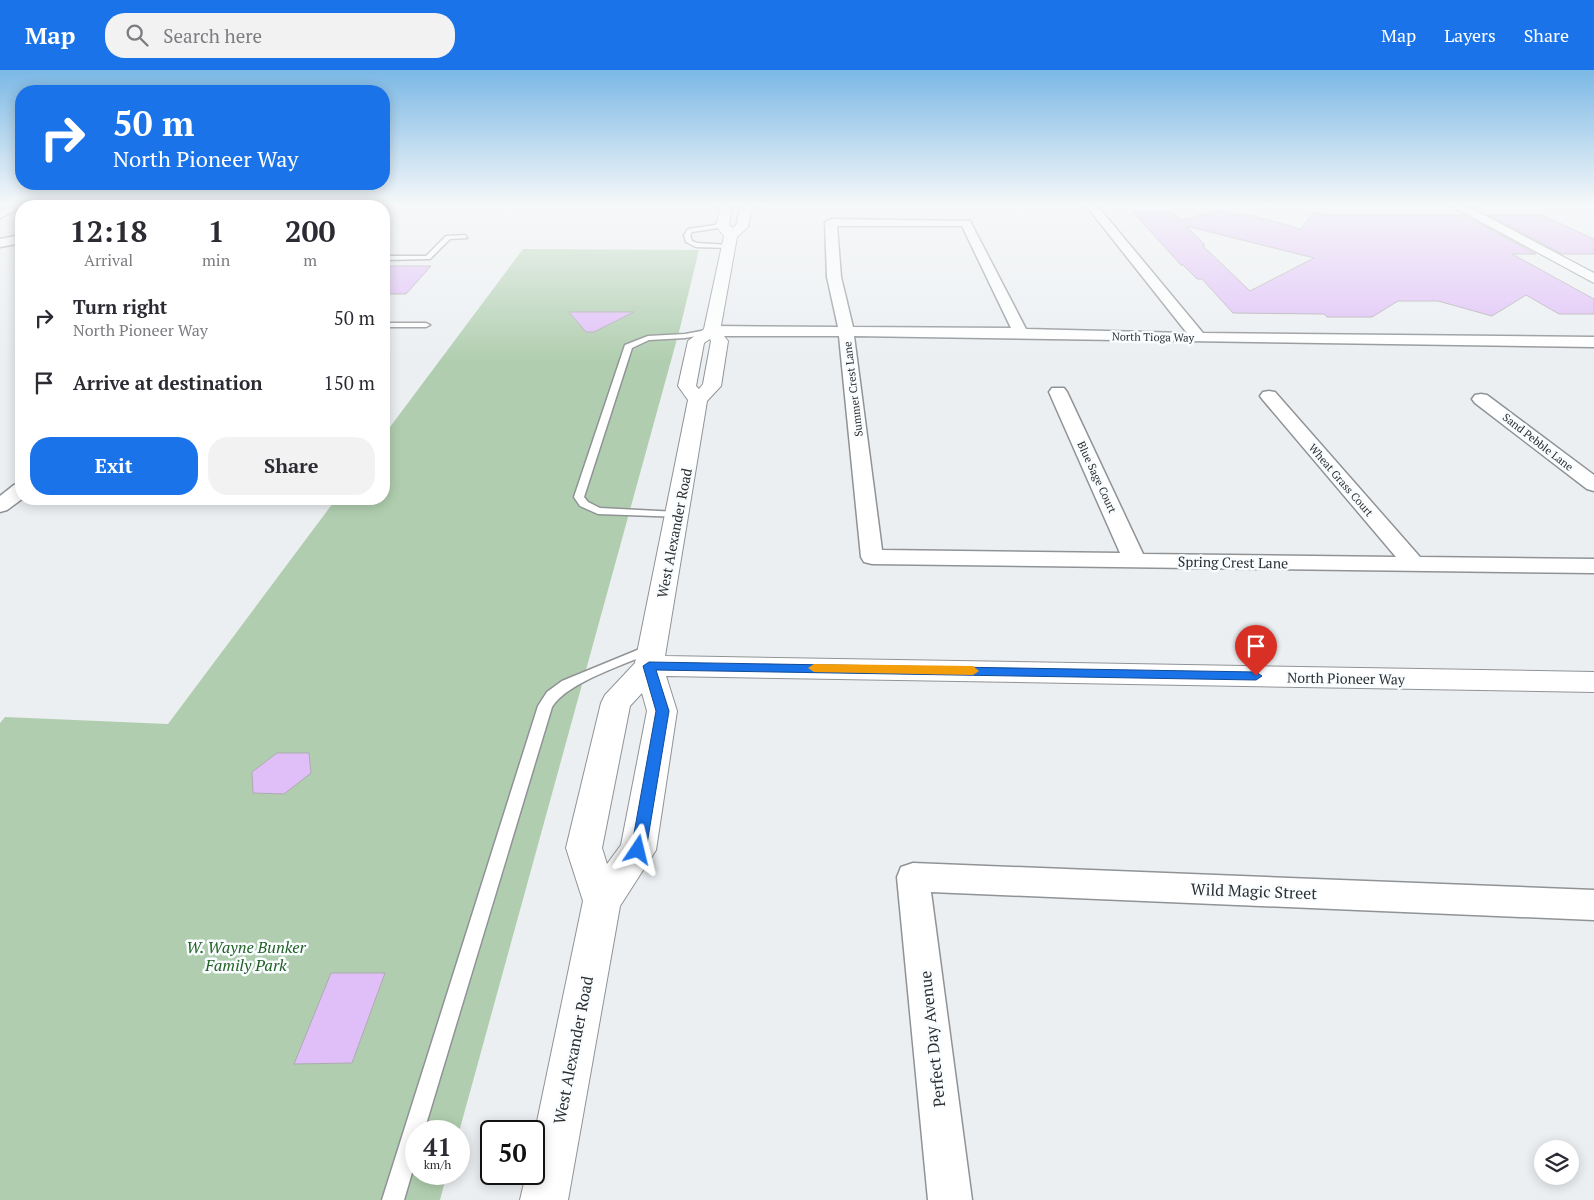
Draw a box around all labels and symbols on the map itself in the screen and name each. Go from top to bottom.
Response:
street label: North Tioga Way [1112,329,1195,345]
street label: Summer Crest Lane [840,340,866,437]
street label: Sand Pebble Lane [1500,410,1576,474]
street label: Blue Sage Court [1074,439,1120,515]
street label: Wheat Grass Court [1306,441,1376,519]
street label: West Alexander Road [652,466,696,599]
street label: Spring Crest Lane [1178,552,1288,572]
pin [1235,625,1277,676]
street label: North Pioneer Way [1287,667,1406,689]
position arrow [611,823,663,875]
street label: Wild Magic Street [1190,878,1318,904]
park label: W. Wayne Bunker Family Park [186,936,307,976]
street label: Perfect Day Avenue [914,970,950,1108]
street label: West Alexander Road [548,974,598,1126]
speed limit sign: 50 [480,1120,545,1185]

